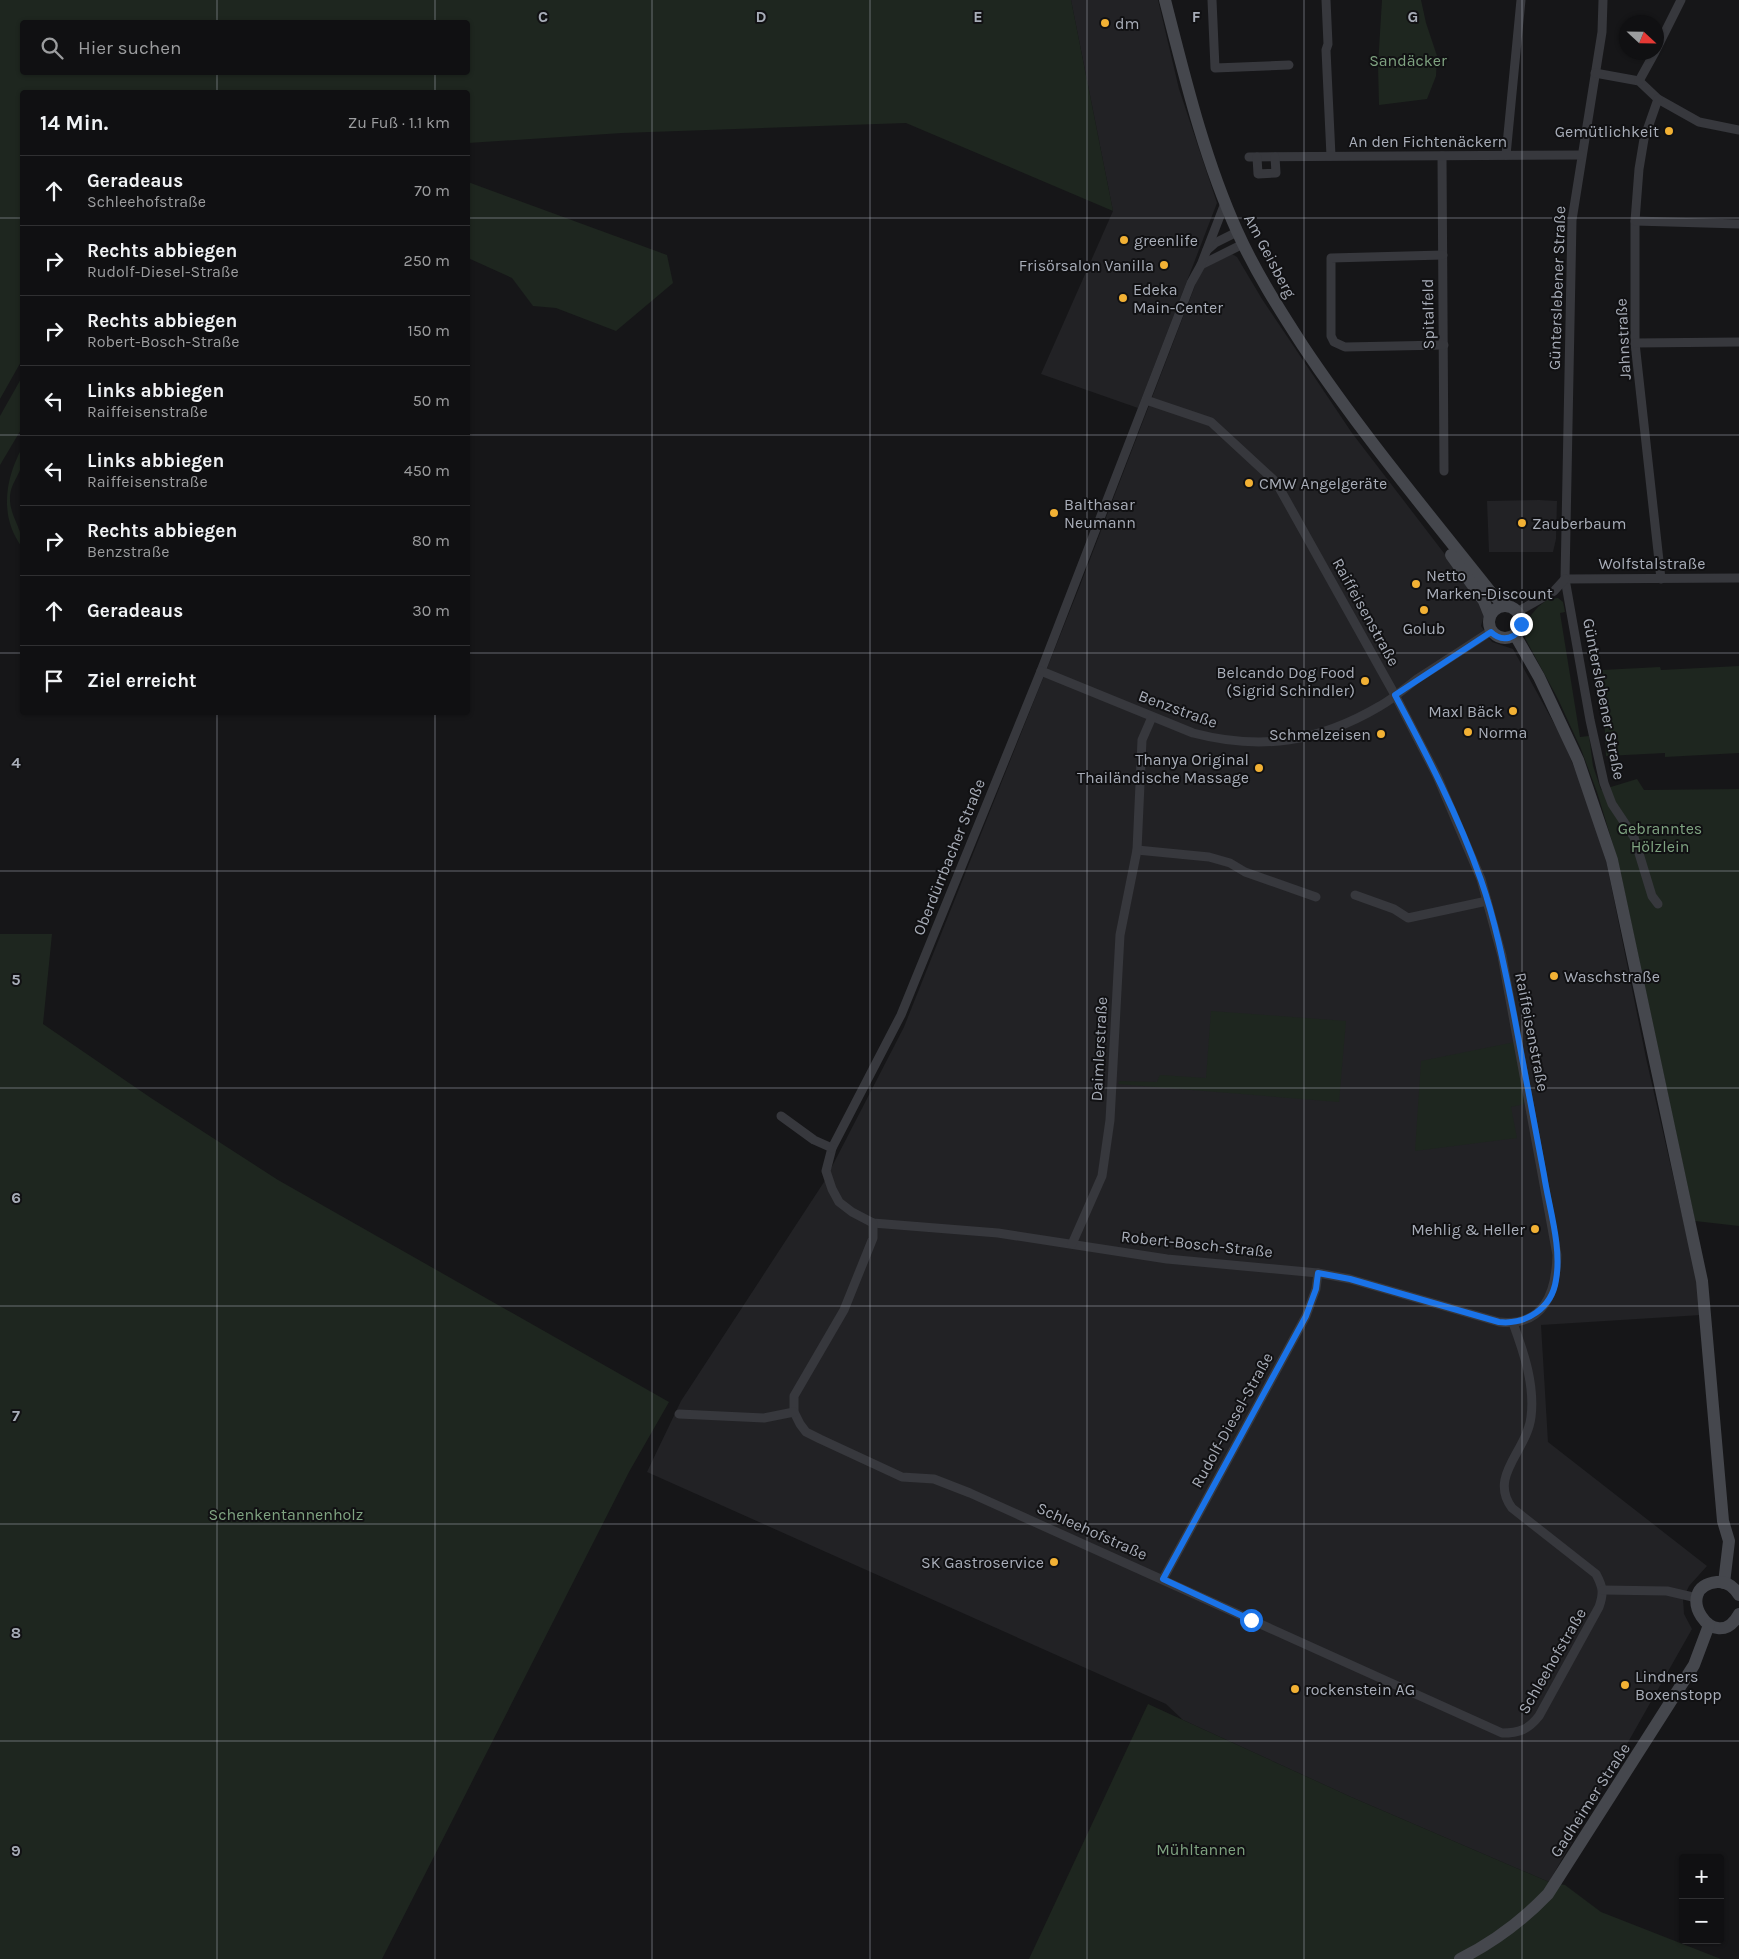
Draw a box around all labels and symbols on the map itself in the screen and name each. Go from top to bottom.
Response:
text: C [538,7,548,26]
text: D [756,7,767,26]
text: E [973,7,983,26]
text: F [1192,7,1201,26]
text: G [1408,7,1418,26]
place label: dm [1115,14,1139,33]
north arrow [1619,15,1664,60]
marker: dm [1099,17,1111,29]
park label: Sandäcker [1369,51,1447,70]
place label: Gemütlichkeit [1555,122,1659,141]
marker: Gemütlichkeit [1663,125,1675,137]
street label: An den Fichtenäckern [1349,132,1507,151]
street label: Günterslebener Straße [1545,206,1569,370]
street label: Am Geisberg [1240,211,1300,301]
place label: greenlife [1134,231,1198,250]
marker: greenlife [1118,234,1130,246]
place label: Frisörsalon Vanilla [1019,256,1154,275]
marker: Frisörsalon Vanilla [1158,259,1170,271]
street label: Spitalfeld [1418,278,1438,350]
place label: Edeka Main-Center [1133,280,1223,317]
marker: Edeka Main-Center [1117,292,1129,304]
street label: Jahnstraße [1611,298,1635,380]
place label: CMW Angelgeräte [1259,474,1387,493]
marker: CMW Angelgeräte [1243,477,1255,489]
place label: Balthasar Neumann [1064,495,1136,532]
marker: Balthasar Neumann [1048,507,1060,519]
place label: Zauberbaum [1532,514,1626,533]
marker: Zauberbaum [1516,517,1528,529]
street label: Wolfstalstraße [1599,554,1705,573]
street label: Raiffeisenstraße [1328,555,1404,669]
place label: Netto Marken-Discount [1426,566,1553,603]
marker: Netto Marken-Discount [1410,578,1422,590]
marker: Golub [1418,604,1430,616]
route end [1510,613,1533,636]
street label: Günterslebener Straße [1579,617,1629,781]
place label: Golub [1403,619,1445,638]
place label: Belcando Dog Food (Sigrid Schindler) [1217,663,1355,700]
marker: Belcando Dog Food (Sigrid Schindler) [1359,675,1371,687]
street label: Benzstraße [1136,686,1220,732]
place label: Maxl Bäck [1428,702,1503,721]
marker: Maxl Bäck [1507,705,1519,717]
place label: Norma [1478,723,1527,742]
place label: Schmelzeisen [1269,725,1371,744]
marker: Norma [1462,726,1474,738]
marker: Schmelzeisen [1375,728,1387,740]
place label: Thanya Original Thailändische Massage [1077,750,1249,787]
text: 4 [11,753,21,772]
marker: Thanya Original Thailändische Massage [1253,762,1265,774]
street label: Oberdürrbacher Straße [909,776,989,938]
park label: Gebranntes Hölzlein [1618,819,1702,856]
place label: Waschstraße [1564,967,1660,986]
text: 5 [11,970,21,989]
marker: Waschstraße [1548,970,1560,982]
street label: Raiffeisenstraße [1511,971,1553,1093]
street label: Daimlerstraße [1087,996,1111,1102]
text: 6 [11,1188,21,1207]
place label: Mehlig & Heller [1411,1220,1525,1239]
marker: Mehlig & Heller [1529,1223,1541,1235]
street label: Robert-Bosch-Straße [1120,1227,1274,1261]
street label: Rudolf-Diesel-Straße [1187,1349,1277,1491]
text: 7 [12,1406,20,1425]
street label: Schleehofstraße [1034,1498,1150,1564]
park label: Schenkentannenholz [209,1505,363,1524]
place label: SK Gastroservice [921,1553,1044,1572]
marker: SK Gastroservice [1048,1556,1060,1568]
street label: Schleehofstraße [1514,1605,1590,1717]
route start [1240,1609,1263,1632]
text: 8 [11,1623,21,1642]
place label: Lindners Boxenstopp [1635,1667,1722,1704]
marker: Lindners Boxenstopp [1619,1679,1631,1691]
place label: rockenstein AG [1305,1680,1415,1699]
marker: rockenstein AG [1289,1683,1301,1695]
street label: Gadheimer Straße [1546,1739,1634,1861]
park label: Mühltannen [1156,1840,1246,1859]
text: 9 [11,1841,21,1860]

